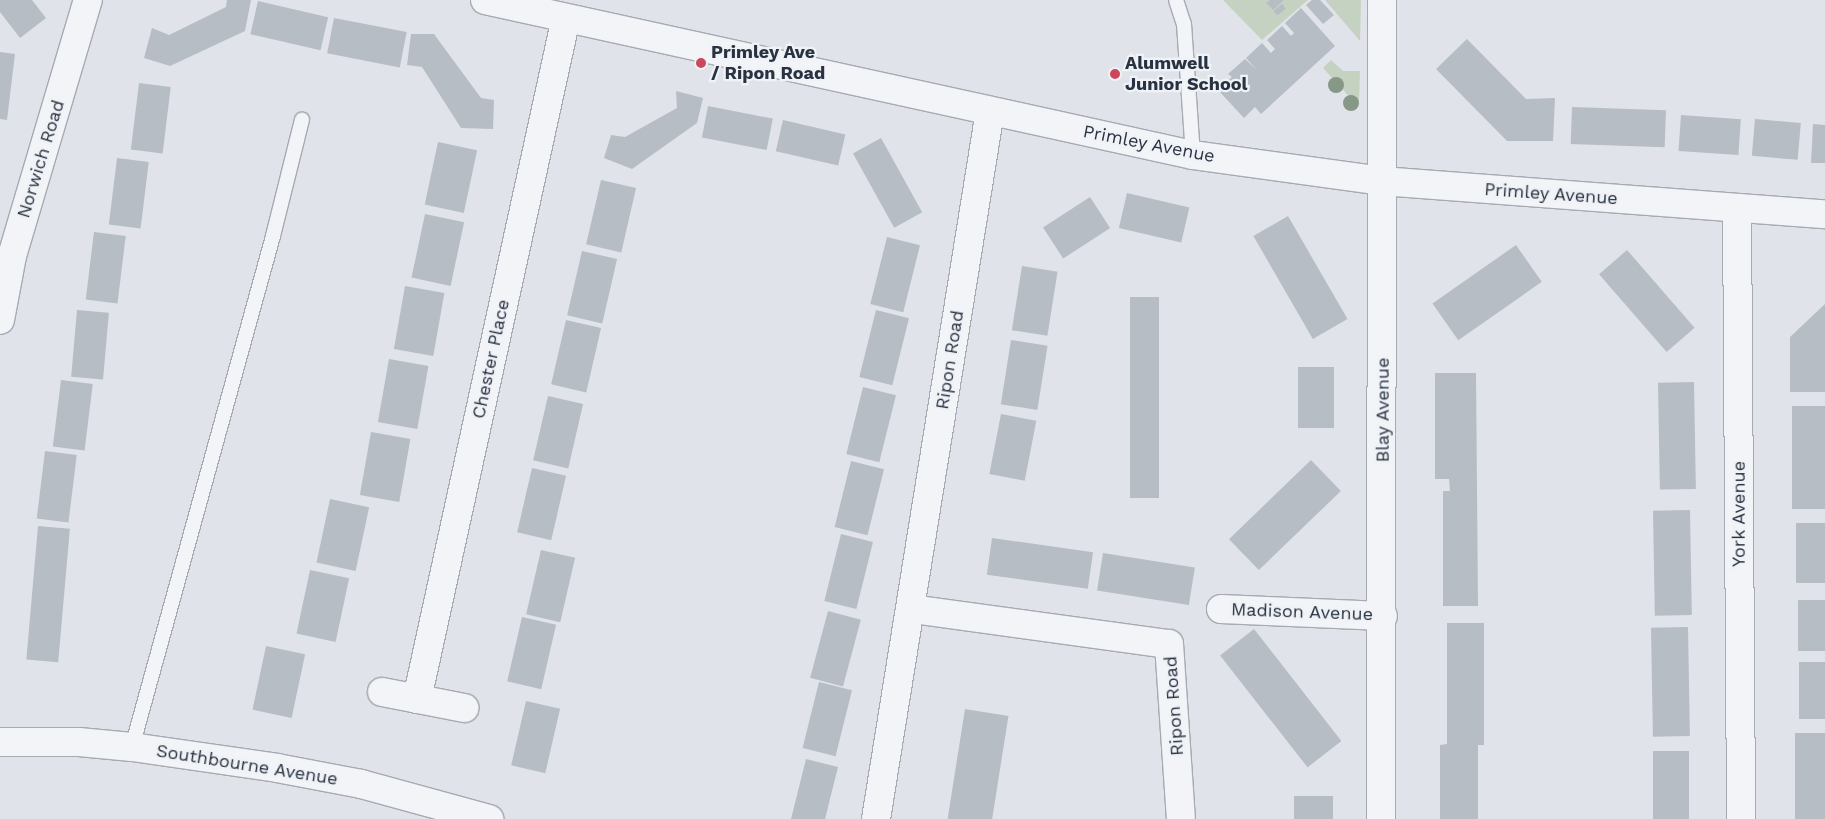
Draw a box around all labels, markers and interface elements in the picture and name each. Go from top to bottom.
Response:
place label: Primley Ave / Ripon Road [711,42,825,84]
place label: Alumwell Junior School [1125,53,1248,96]
marker: Primley Ave / Ripon Road [695,57,707,69]
marker: Alumwell Junior School [1109,68,1121,80]
street label: Norwich Road [13,97,69,221]
street label: Primley Avenue [1081,121,1217,167]
street label: Primley Avenue [1483,179,1619,209]
street label: Chester Place [468,297,514,421]
street label: Ripon Road [932,309,968,411]
street label: Blay Avenue [1372,357,1394,463]
street label: York Avenue [1728,460,1750,568]
street label: Madison Avenue [1230,599,1374,625]
street label: Ripon Road [1160,655,1188,757]
street label: Southbourne Avenue [154,740,340,790]

